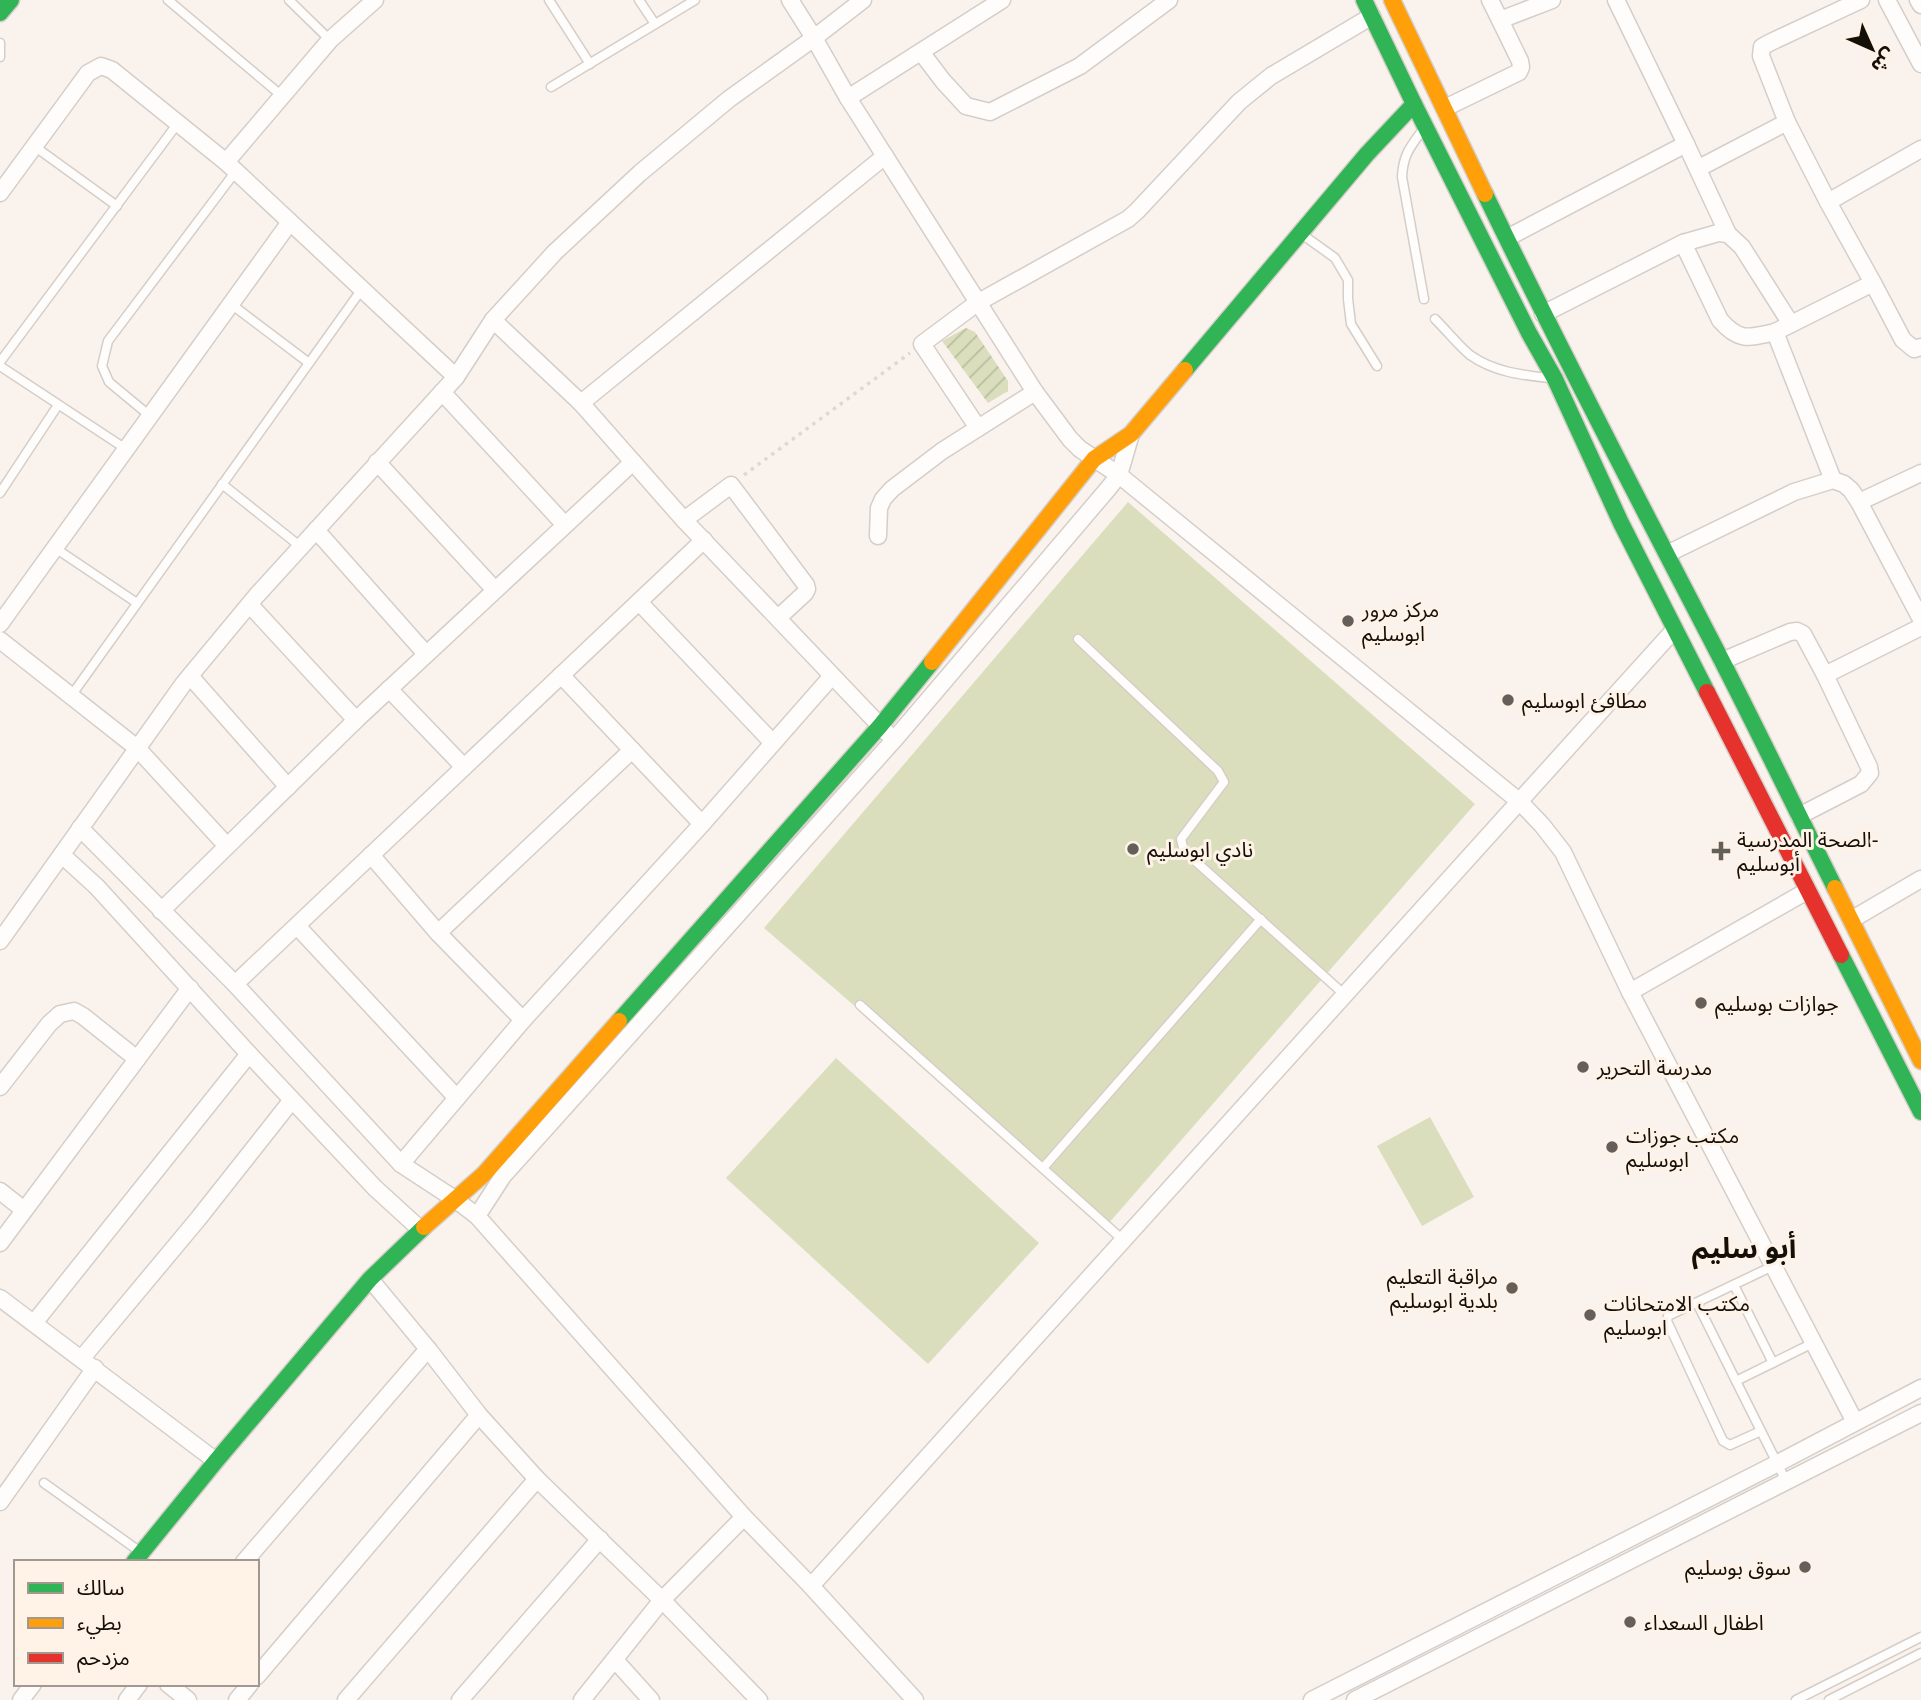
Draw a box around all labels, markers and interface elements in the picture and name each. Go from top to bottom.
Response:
north arrow [1837,14,1907,84]
text: ش [1866,43,1902,79]
place label: مركز مرور ابوسليم [1361,595,1439,649]
marker: مركز مرور ابوسليم [1340,613,1356,629]
place label: مطافئ ابوسليم [1522,686,1647,716]
marker: مطافئ ابوسليم [1500,692,1516,708]
place label: الصحة المدرسية- أبوسليم [1737,825,1879,879]
place label: نادي ابوسليم [1147,835,1253,866]
marker: نادي ابوسليم [1125,841,1141,857]
marker: الصحة المدرسية- أبوسليم [1711,841,1731,861]
place label: جوازات بوسليم [1715,989,1839,1019]
marker: جوازات بوسليم [1693,995,1709,1011]
place label: مدرسة التحرير [1596,1053,1712,1081]
marker: مدرسة التحرير [1575,1059,1591,1075]
place label: مكتب جوزات ابوسليم [1626,1121,1739,1175]
marker: مكتب جوزات ابوسليم [1604,1139,1620,1155]
district label: أبو سليم [1692,1228,1796,1270]
place label: مراقبة التعليم بلدية ابوسليم [1387,1262,1498,1316]
marker: مراقبة التعليم بلدية ابوسليم [1504,1280,1520,1296]
place label: مكتب الامتحانات ابوسليم [1604,1289,1750,1343]
marker: مكتب الامتحانات ابوسليم [1582,1307,1598,1323]
place label: سوق بوسليم [1685,1553,1791,1583]
marker: سوق بوسليم [1797,1559,1813,1575]
legend [14,1560,259,1686]
text: سالك [77,1573,124,1601]
text: بطيء [77,1608,122,1639]
place label: اطفال السعداء [1644,1608,1764,1636]
marker: اطفال السعداء [1622,1614,1638,1630]
text: مزدحم [77,1643,130,1673]

